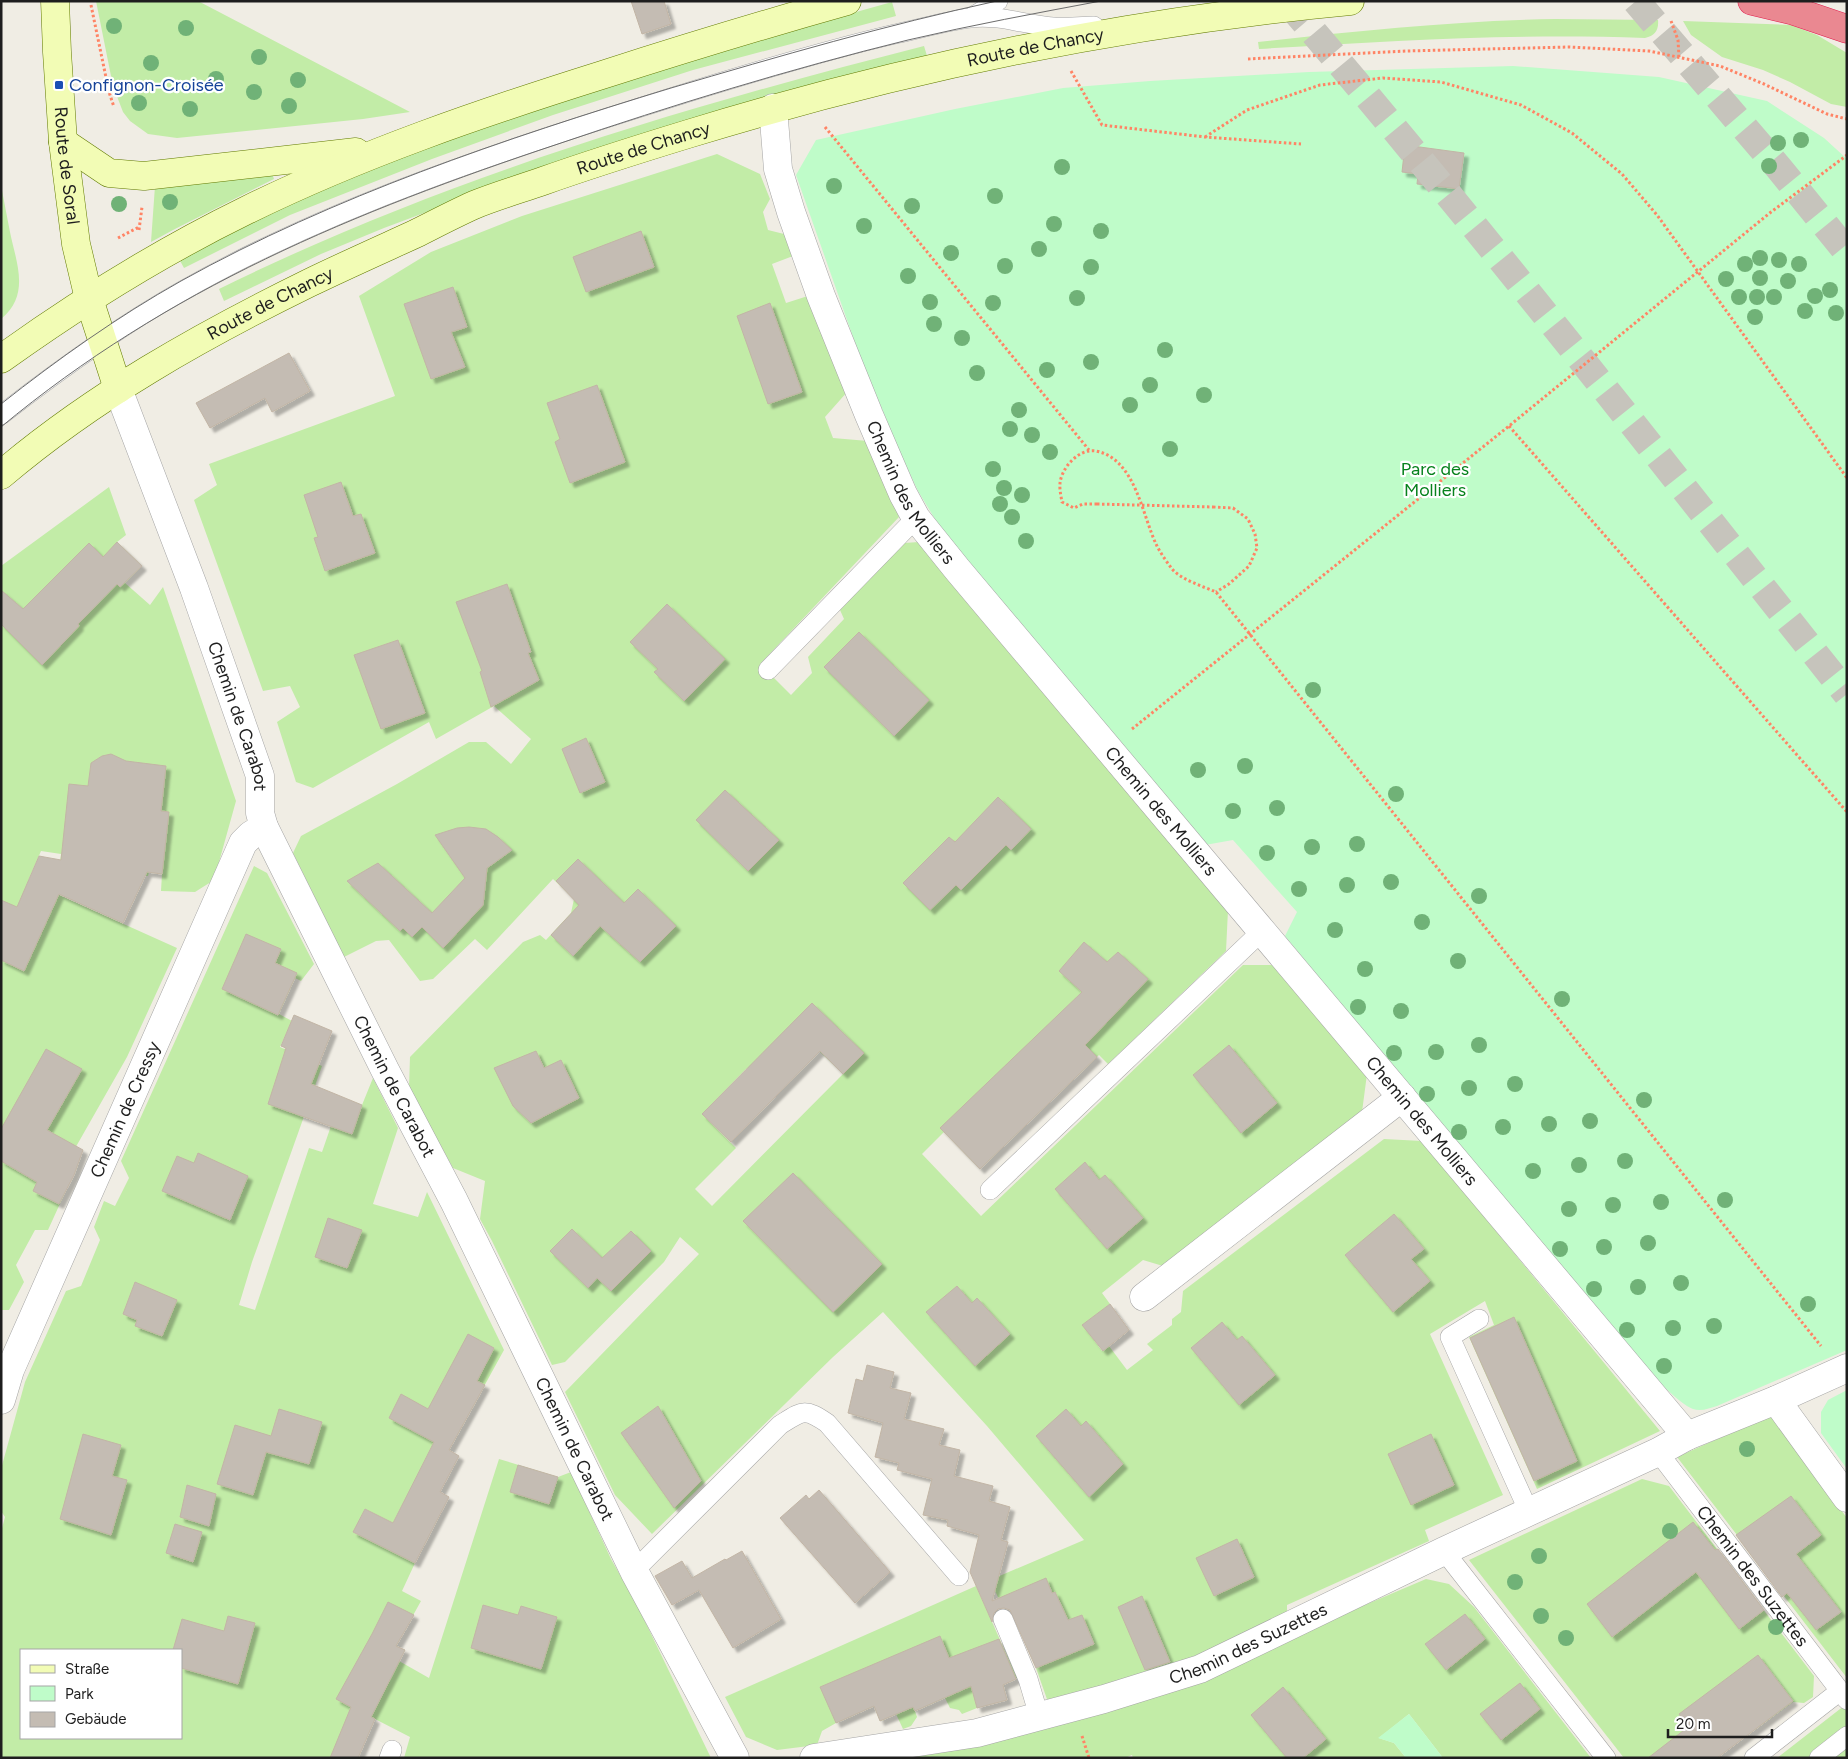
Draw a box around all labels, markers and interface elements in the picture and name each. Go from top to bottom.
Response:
street label: Route de Chancy [965,23,1106,72]
place label: Confignon-Croisée [69,74,224,96]
marker: Confignon-Croisée [53,79,65,91]
street label: Route de Soral [50,106,84,226]
street label: Route de Chancy [574,117,713,180]
street label: Route de Chancy [203,262,337,345]
street label: Chemin des Molliers [862,417,960,569]
park label: Parc des Molliers [1401,458,1469,501]
street label: Chemin de Carabot [203,639,271,791]
street label: Chemin des Molliers [1100,742,1222,880]
street label: Chemin de Carabot [349,1012,440,1161]
street label: Chemin de Cressy [85,1038,165,1181]
street label: Chemin des Molliers [1361,1052,1482,1190]
street label: Chemin de Carabot [530,1373,619,1524]
street label: Chemin des Suzettes [1692,1501,1813,1651]
street label: Chemin des Suzettes [1166,1598,1331,1689]
legend [20,1649,182,1739]
text: Straße [65,1660,109,1678]
text: Park [65,1685,94,1703]
scale bar [1668,1706,1772,1738]
text: Gebäude [65,1710,126,1728]
text: 20 m [1676,1715,1710,1733]

